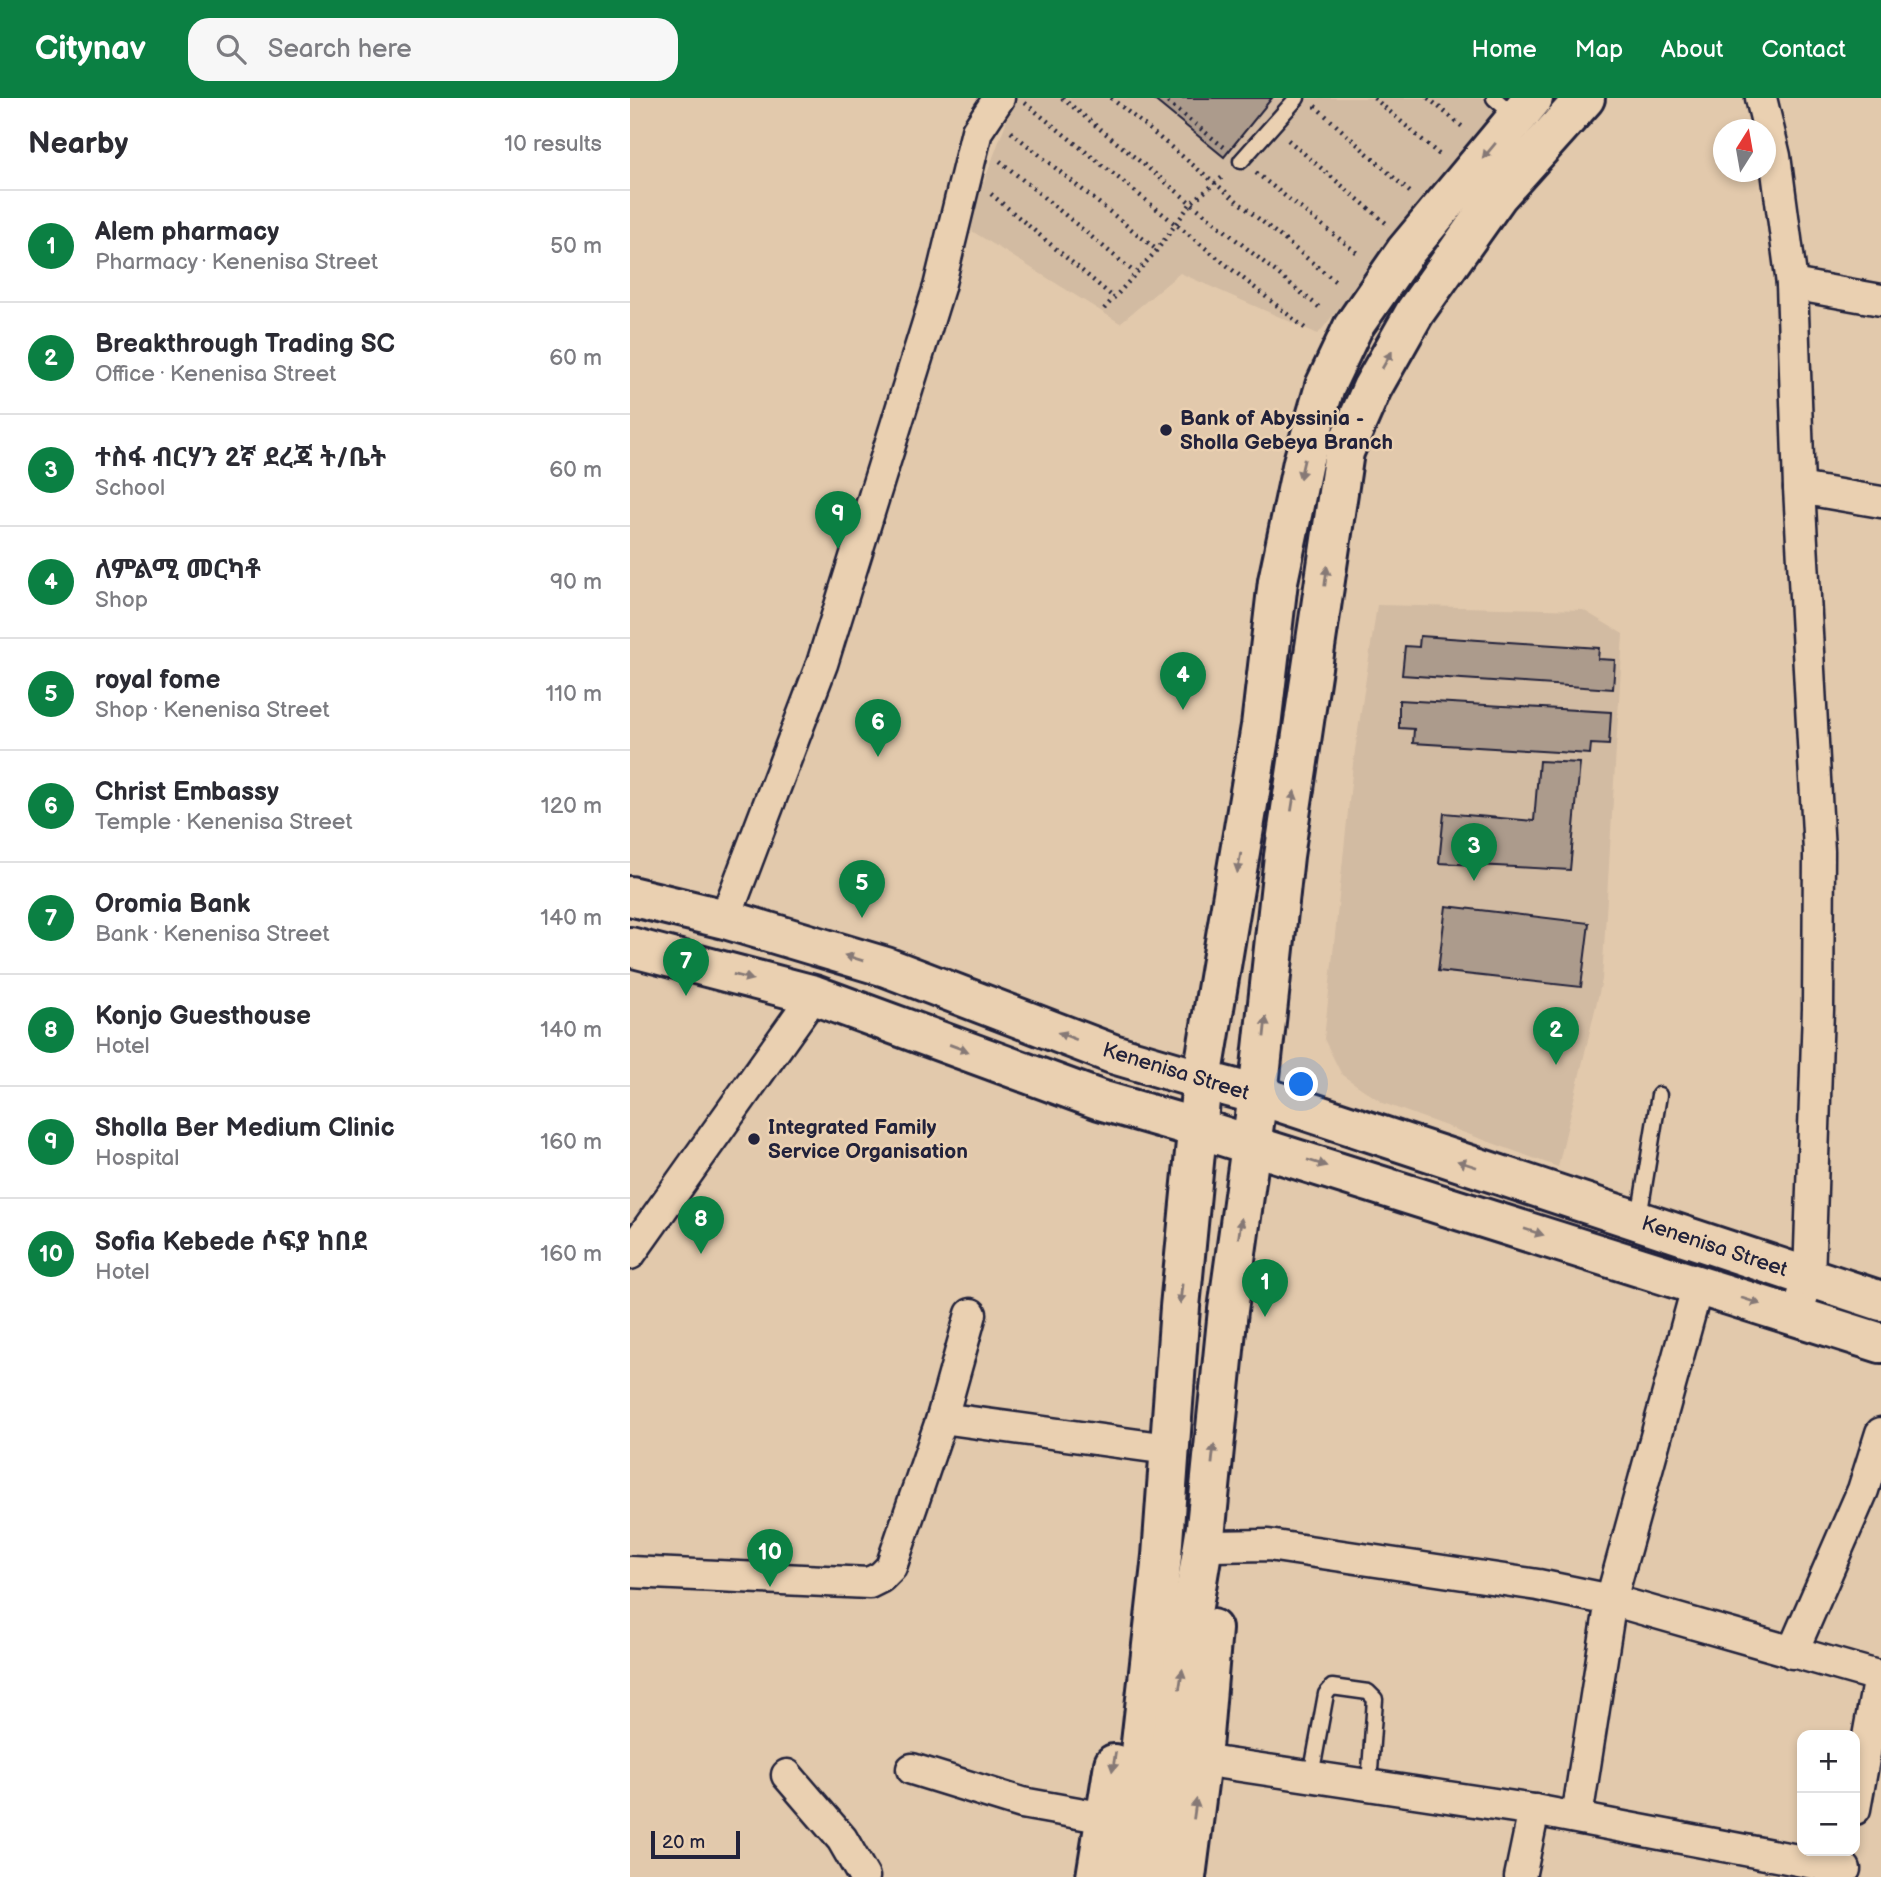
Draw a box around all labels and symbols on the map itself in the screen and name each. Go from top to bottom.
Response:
north arrow [1713,119,1776,182]
one-way arrow [1482,142,1497,159]
one-way arrow [1381,350,1393,370]
place label: Bank of Abyssinia - Sholla Gebeya Branch [1180,406,1393,455]
marker: Bank of Abyssinia - Sholla Gebeya Branch [1158,422,1174,438]
one-way arrow [1296,458,1307,480]
pin: 9 [815,491,861,549]
one-way arrow [1321,565,1332,587]
pin: 4 [1160,652,1206,710]
pin: 6 [855,699,901,757]
one-way arrow [1287,790,1298,812]
pin: 3 [1451,823,1497,881]
one-way arrow [1233,852,1244,874]
pin: 5 [839,860,885,918]
pin: 7 [663,938,709,996]
one-way arrow [843,952,864,962]
one-way arrow [733,972,755,983]
pin: 2 [1533,1007,1579,1065]
one-way arrow [1260,1016,1271,1038]
one-way arrow [1057,1031,1078,1042]
street label: Kenenisa Street [1100,1037,1253,1106]
one-way arrow [949,1043,970,1054]
your location [1284,1067,1318,1101]
place label: Integrated Family Service Organisation [768,1115,968,1164]
marker: Integrated Family Service Organisation [746,1131,762,1147]
one-way arrow [1457,1158,1478,1169]
one-way arrow [1306,1159,1327,1169]
pin: 8 [678,1196,724,1254]
street label: Kenenisa Street [1638,1211,1791,1282]
one-way arrow [1234,1217,1245,1239]
one-way arrow [1523,1227,1544,1238]
pin: 1 [1242,1259,1288,1317]
one-way arrow [1175,1283,1186,1305]
one-way arrow [1740,1296,1761,1307]
one-way arrow [1208,1443,1219,1465]
pin: 10 [747,1529,793,1587]
one-way arrow [1176,1668,1187,1690]
one-way arrow [1108,1751,1119,1773]
one-way arrow [1189,1798,1200,1820]
scale bar [651,1828,740,1860]

